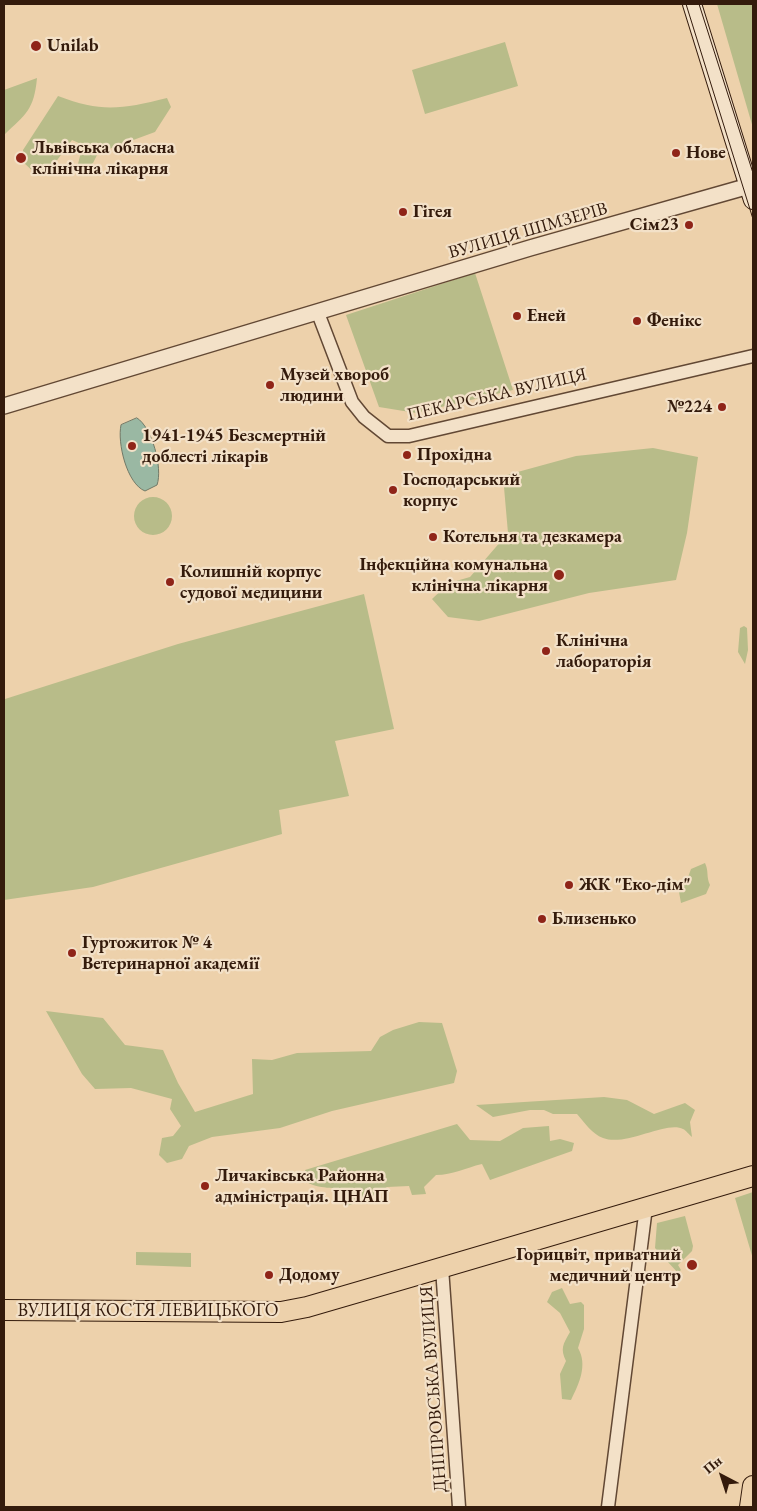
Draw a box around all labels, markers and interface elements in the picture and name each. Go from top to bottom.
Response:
place label: Unilab [47,35,98,57]
marker: Unilab [29,39,43,53]
place label: Львівська обласна клінічна лікарня [32,137,175,180]
place label: Нове [686,142,726,164]
marker: Нове [670,147,682,159]
marker: Львівська обласна клінічна лікарня [14,151,28,165]
street label: ВУЛИЦЯ ШІМЗЕРІВ [446,198,610,264]
place label: Гігея [413,201,452,223]
marker: Гігея [397,206,409,218]
place label: Сім23 [630,214,679,236]
marker: Сім23 [683,219,695,231]
place label: Еней [527,305,566,327]
marker: Еней [511,310,523,322]
place label: Фенікс [647,310,702,332]
marker: Фенікс [631,315,643,327]
place label: Музей хвороб людини [280,364,389,406]
street label: ПЕКАРСЬКА ВУЛИЦЯ [405,364,589,426]
marker: Музей хвороб людини [264,379,276,391]
place label: №224 [667,396,712,418]
marker: №224 [716,401,728,413]
place label: 1941-1945 Безсмертній доблесті лікарів [142,425,326,468]
marker: 1941-1945 Безсмертній доблесті лікарів [126,440,138,452]
place label: Прохідна [417,444,492,466]
marker: Прохідна [401,449,413,461]
place label: Господарський корпус [403,469,520,512]
marker: Господарський корпус [387,484,399,496]
place label: Котельня та дезкамера [443,526,622,548]
marker: Котельня та дезкамера [427,531,439,543]
place label: Інфекційна комунальна клінічна лікарня [360,554,548,596]
place label: Колишній корпус судової медицини [180,561,322,604]
marker: Інфекційна комунальна клінічна лікарня [552,568,566,582]
marker: Колишній корпус судової медицини [164,576,176,588]
place label: Клінічна лабораторія [556,630,651,672]
marker: Клінічна лабораторія [540,645,552,657]
place label: ЖК "Еко-дім" [579,874,691,896]
marker: ЖК "Еко-дім" [563,879,575,891]
place label: Близенько [552,908,636,930]
marker: Близенько [536,913,548,925]
place label: Гуртожиток № 4 Ветеринарної академії [82,932,259,974]
marker: Гуртожиток № 4 Ветеринарної академії [66,947,78,959]
place label: Личаківська Районна адміністрація. ЦНАП [215,1165,388,1208]
marker: Личаківська Районна адміністрація. ЦНАП [199,1180,211,1192]
place label: Горицвіт, приватний медичний центр [516,1244,681,1286]
marker: Горицвіт, приватний медичний центр [685,1258,699,1272]
place label: Додому [279,1264,340,1286]
marker: Додому [263,1269,275,1281]
street label: ДНІПРОВСЬКА ВУЛИЦЯ [416,1285,452,1493]
street label: ВУЛИЦЯ КОСТЯ ЛЕВИЦЬКОГО [18,1300,278,1322]
north arrow [697,1451,747,1501]
text: Пн [699,1451,725,1478]

